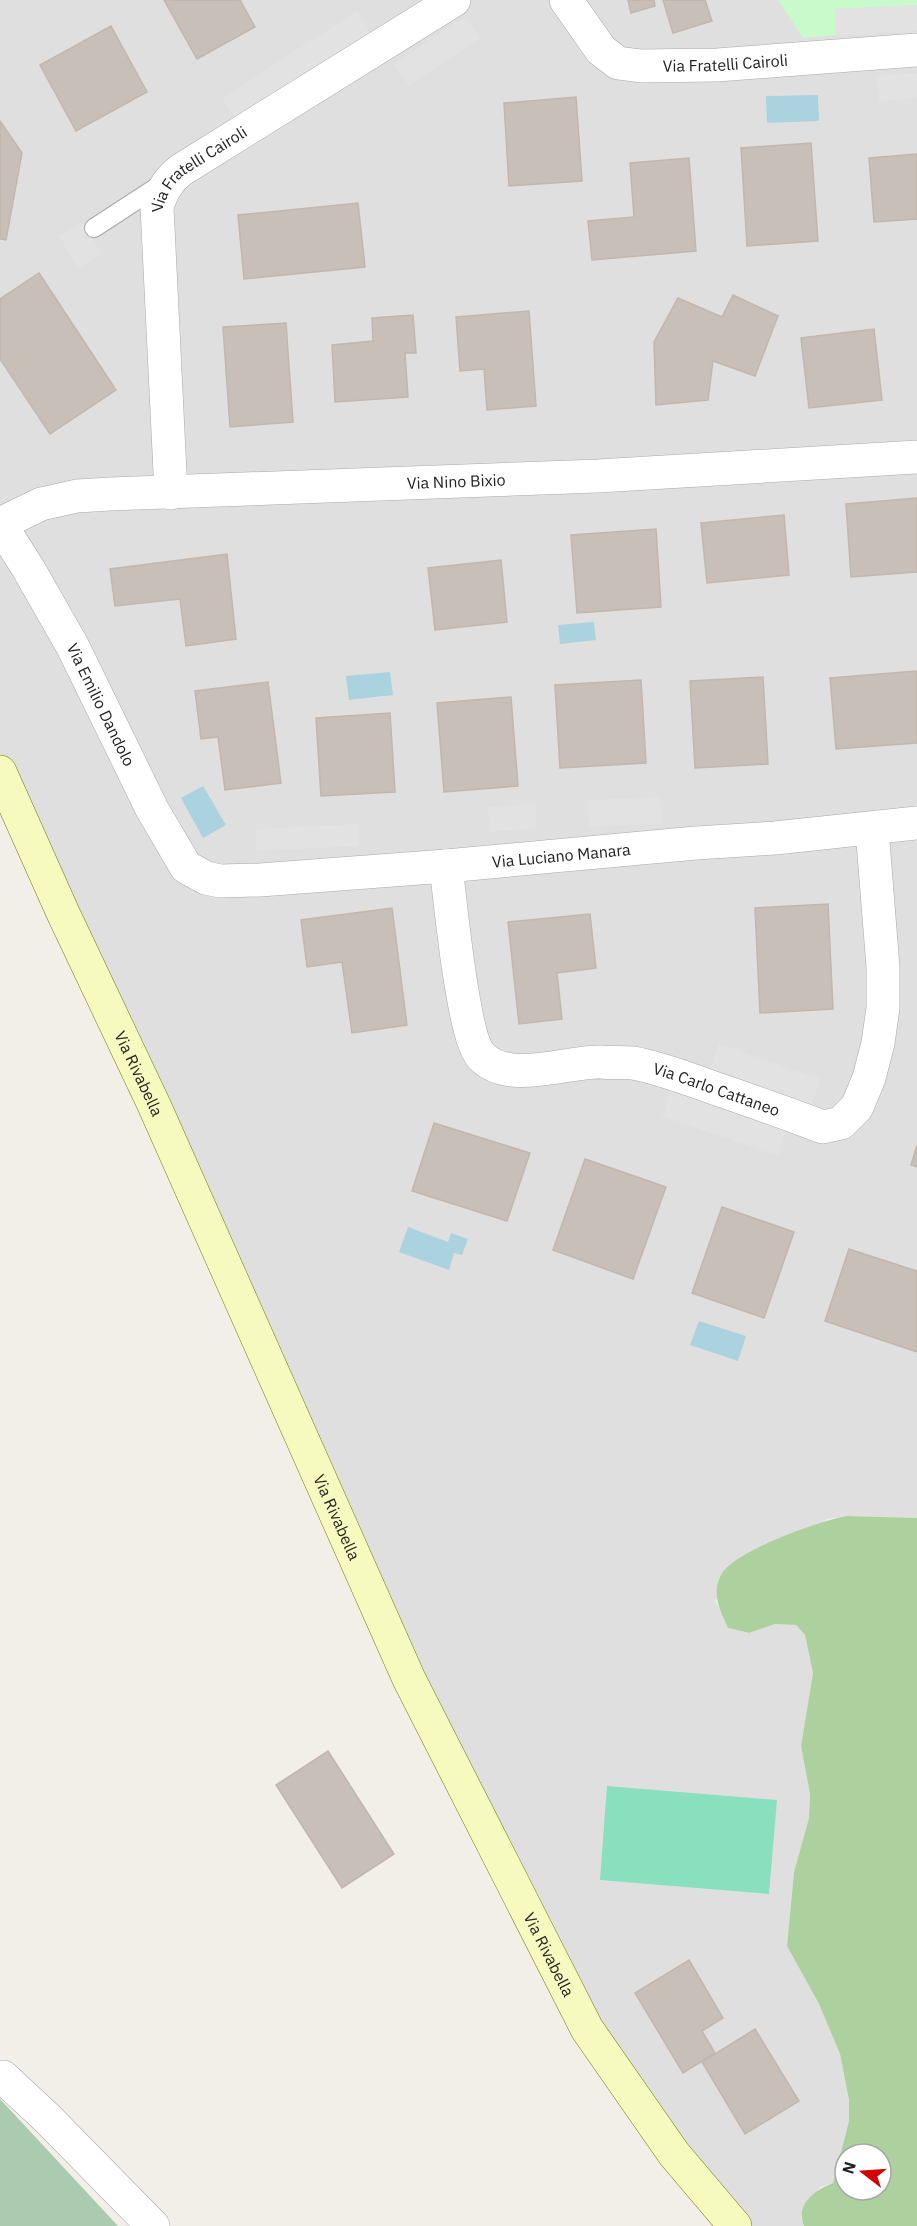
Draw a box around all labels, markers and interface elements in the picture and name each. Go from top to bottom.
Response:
street label: Via Fratelli Cairoli [662,50,789,76]
street label: Via Fratelli Cairoli [147,122,250,213]
street label: Via Nino Bixio [406,469,506,493]
street label: Via Emilio Dandolo [63,640,139,769]
street label: Via Luciano Manara [491,839,632,872]
street label: Via Rivabella [110,1028,168,1120]
street label: Via Carlo Cattaneo [651,1058,783,1120]
street label: Via Rivabella [309,1471,365,1564]
street label: Via Rivabella [519,1909,579,2000]
north arrow [833,2142,893,2202]
text: N [837,2159,860,2176]

